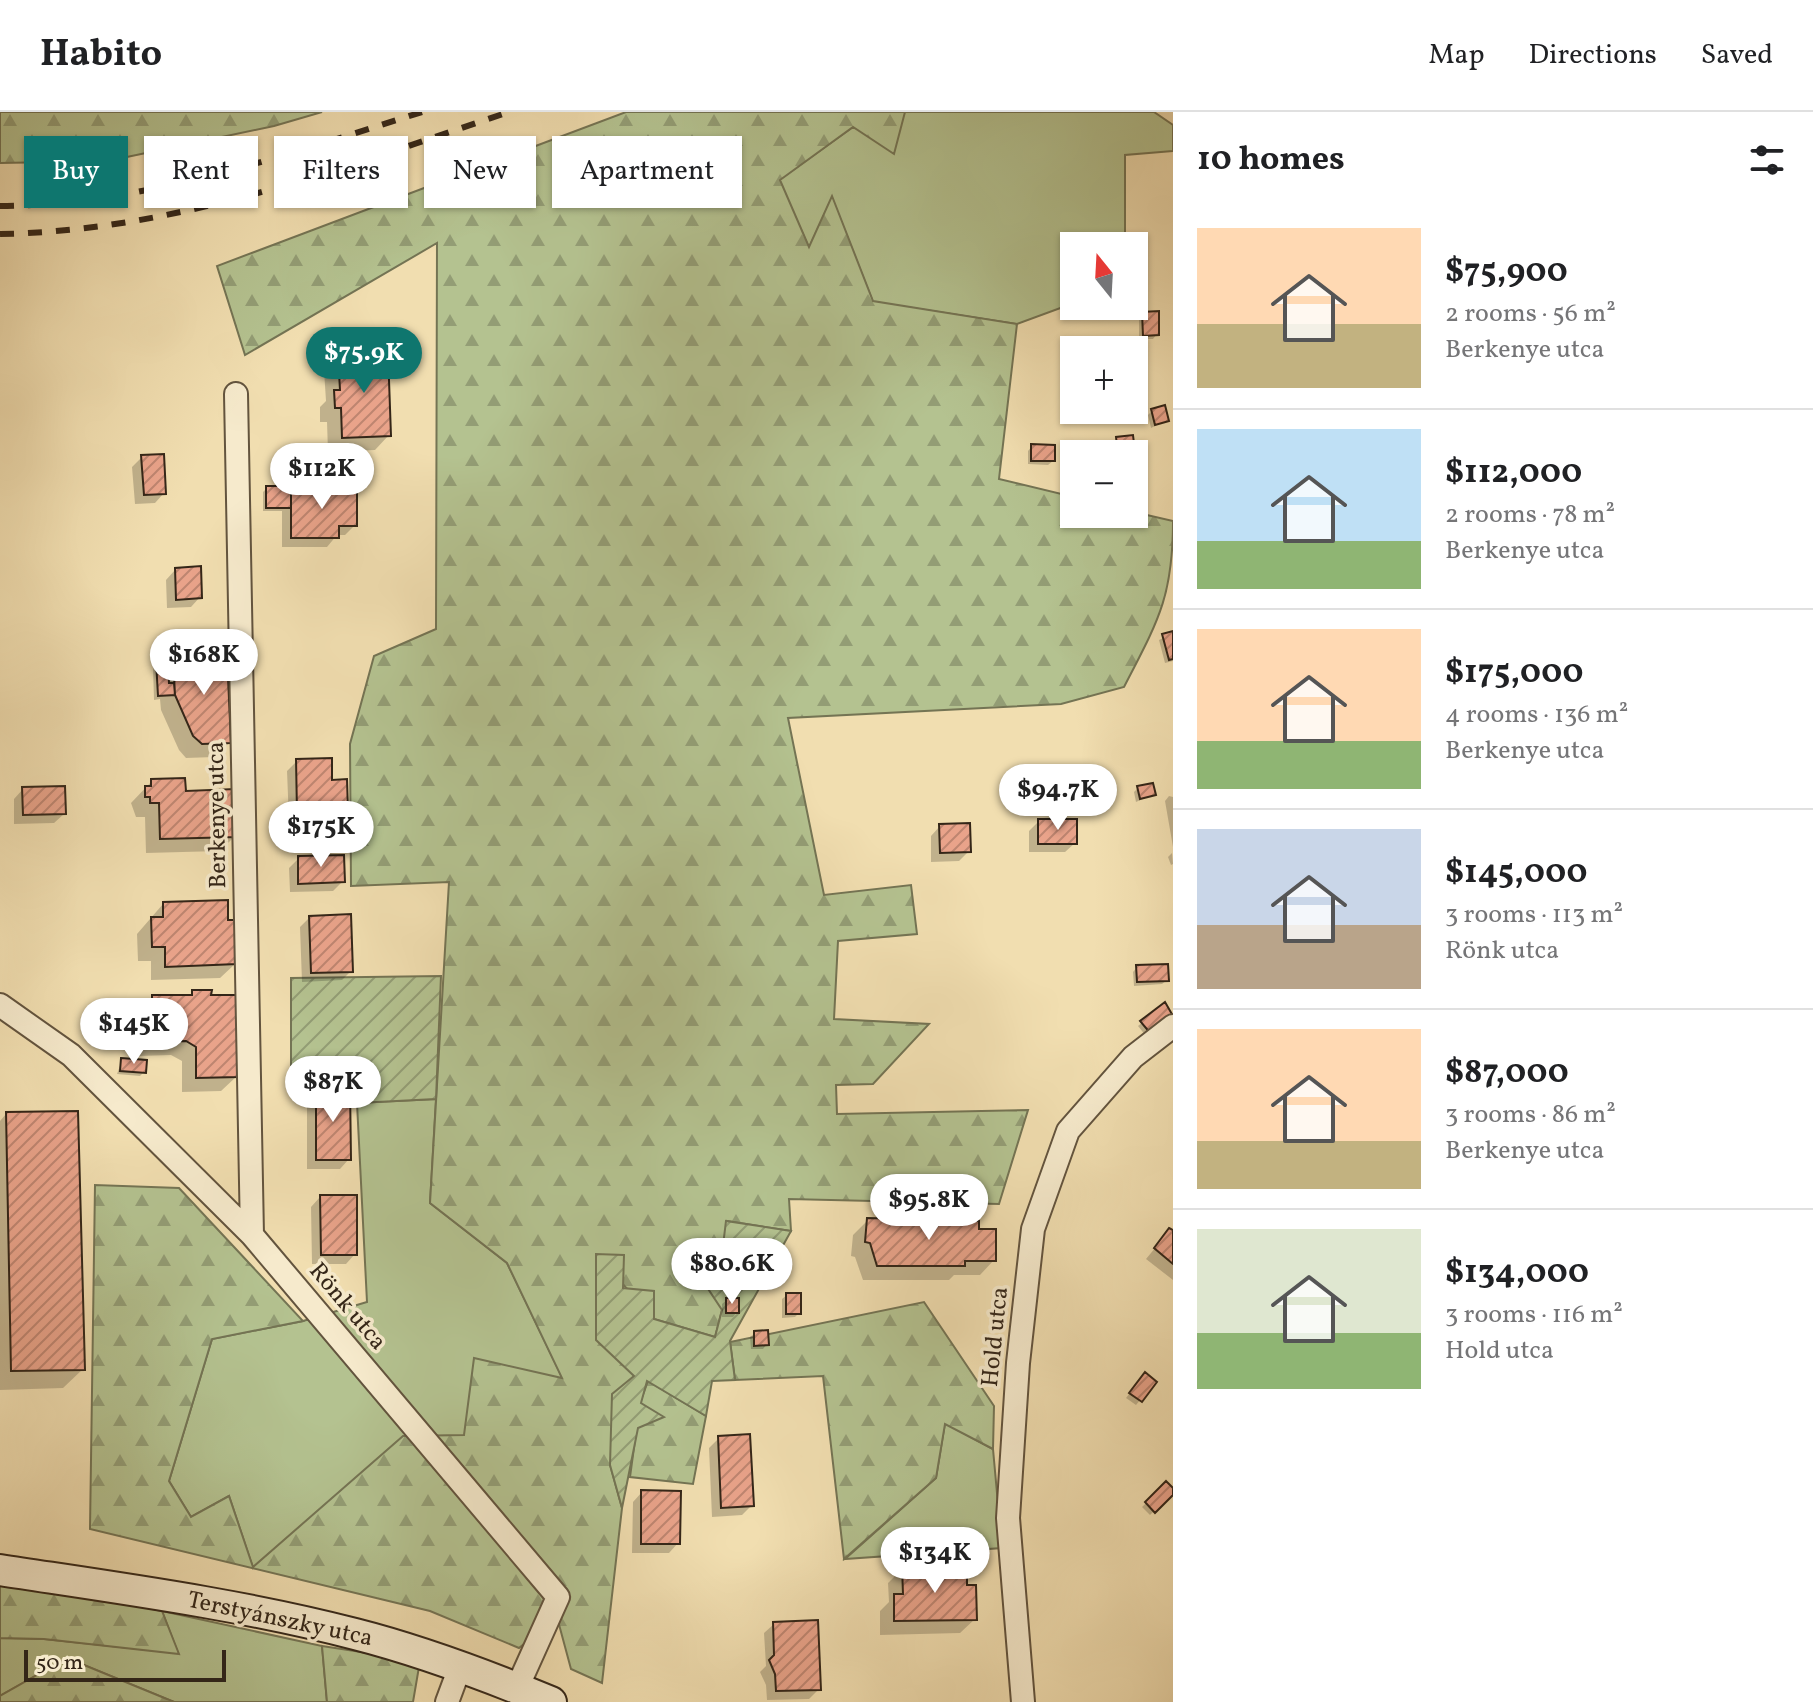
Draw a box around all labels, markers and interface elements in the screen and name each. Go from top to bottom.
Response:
text: Habito [40,29,162,82]
text: Map [1429,36,1485,75]
text: Directions [1529,36,1657,75]
text: Saved [1701,36,1773,75]
chip: Buy [24,136,128,208]
chip: Rent [144,136,258,208]
chip: Filters [274,136,408,208]
chip: New [424,136,536,208]
chip: Apartment [552,136,742,208]
text: 10 homes [1197,137,1345,184]
icon: filters [1745,138,1789,182]
north arrow [1060,232,1148,320]
map controls [1060,232,1148,528]
text: $75,900 [1445,249,1568,296]
icon: home [1261,260,1357,356]
text: 2 rooms · 56 m² [1445,296,1616,332]
pin: $75.9K [299,327,429,395]
text: Berkenye utca [1445,332,1604,368]
text: $75.9K [324,335,404,371]
button: + [1060,336,1148,424]
button: − [1060,440,1148,528]
pin: $112K [266,443,378,511]
text: $112,000 [1445,450,1582,497]
text: $112K [288,451,356,487]
icon: home [1261,461,1357,557]
text: 2 rooms · 78 m² [1445,497,1615,533]
text: Berkenye utca [1445,533,1604,569]
pin: $168K [148,629,260,697]
text: $168K [168,637,240,673]
text: $175,000 [1445,650,1584,697]
icon: home [1261,661,1357,757]
text: 4 rooms · 136 m² [1445,697,1628,733]
text: Berkenye utca [1445,733,1604,769]
street label: Berkenye utca [200,741,236,889]
pin: $94.7K [993,764,1123,832]
text: $94.7K [1017,772,1099,808]
pin: $175K [265,801,377,869]
text: $175K [287,809,355,845]
text: $145,000 [1445,850,1587,897]
icon: home [1261,861,1357,957]
text: 3 rooms · 113 m² [1445,897,1623,933]
text: Rönk utca [1445,933,1559,969]
pin: $145K [78,998,190,1066]
text: $145K [98,1006,170,1042]
text: $87,000 [1445,1050,1569,1097]
pin: $87K [286,1056,380,1124]
icon: home [1261,1061,1357,1157]
text: $87K [303,1064,363,1100]
text: 3 rooms · 86 m² [1445,1097,1616,1133]
text: Berkenye utca [1445,1133,1604,1169]
pin: $95.8K [864,1174,994,1242]
text: $95.8K [888,1182,970,1218]
pin: $80.6K [667,1238,797,1306]
text: $80.6K [689,1246,775,1282]
text: $134,000 [1445,1250,1589,1297]
street label: Rönk utca [300,1256,394,1358]
icon: home [1261,1261,1357,1357]
street label: Hold utca [974,1285,1018,1389]
text: 3 rooms · 116 m² [1445,1297,1623,1333]
text: Hold utca [1445,1333,1554,1369]
pin: $134K [879,1527,991,1595]
text: $134K [899,1535,971,1571]
street label: Terstyánszky utca [184,1584,376,1656]
scale bar [24,1646,226,1682]
text: 50 m [36,1648,83,1679]

